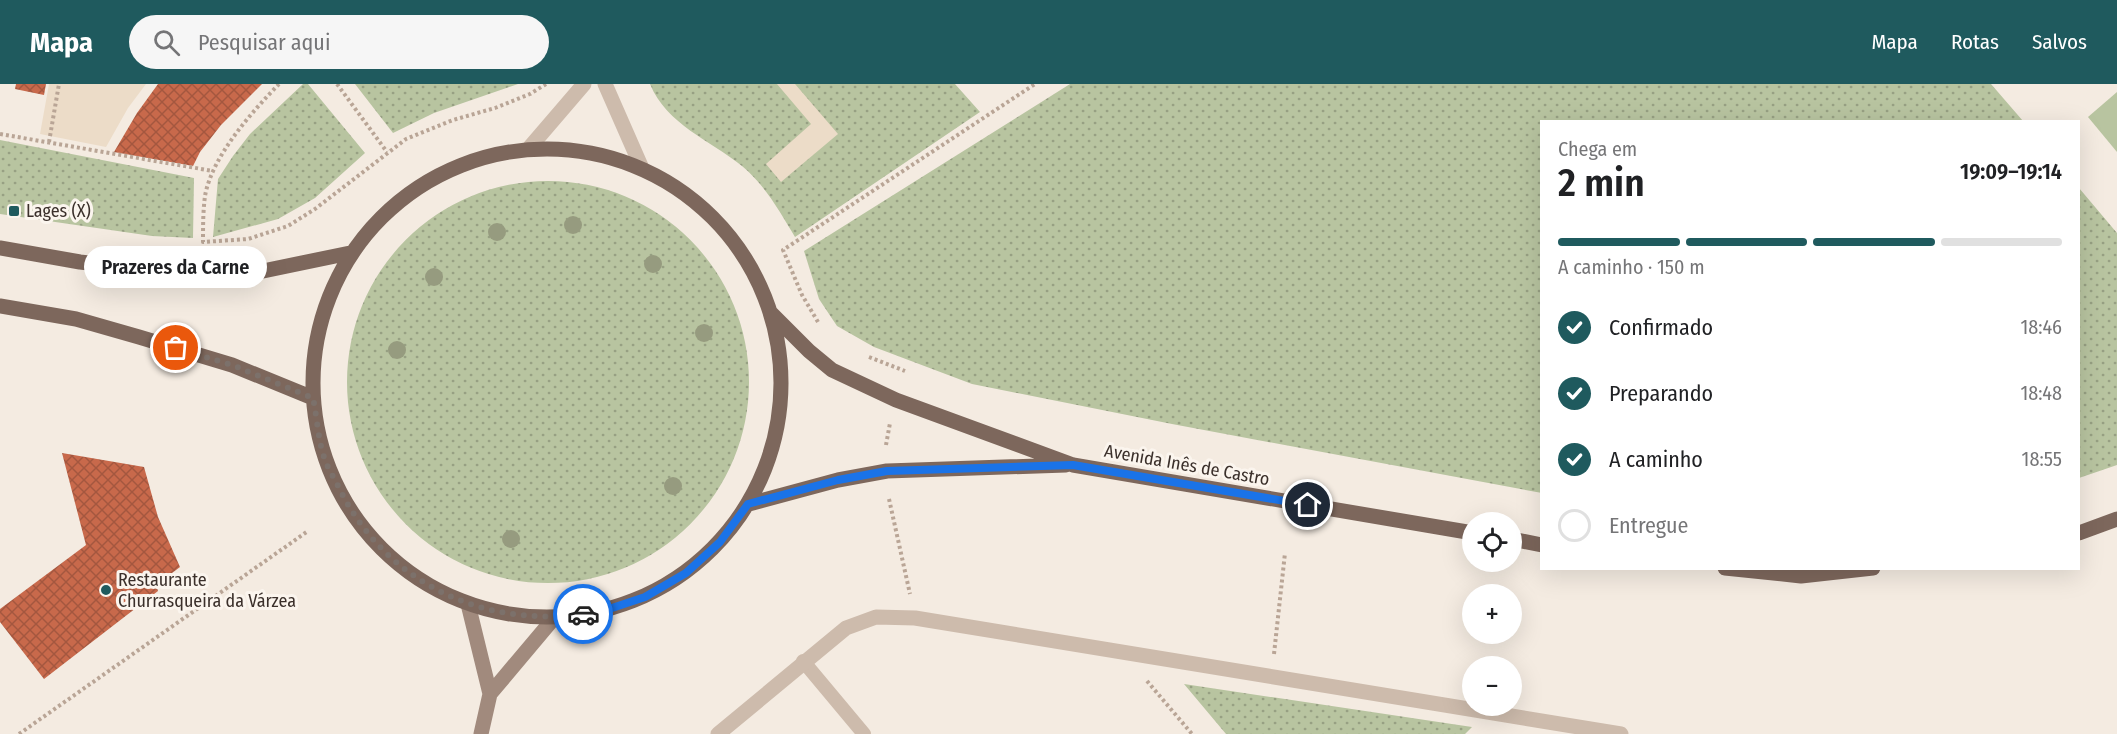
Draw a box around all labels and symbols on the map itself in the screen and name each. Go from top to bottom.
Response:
place label: Lages (X) [26,200,91,222]
marker: Lages (X) [7,204,21,218]
callout: Prazeres da Carne [84,246,268,288]
pin [150,322,201,373]
street label: Avenida Inês de Castro [1103,440,1271,490]
pin [1282,479,1333,530]
place label: Restaurante Churrasqueira da Várzea [118,569,296,612]
marker: Restaurante Churrasqueira da Várzea [99,583,113,597]
courier [553,584,613,644]

